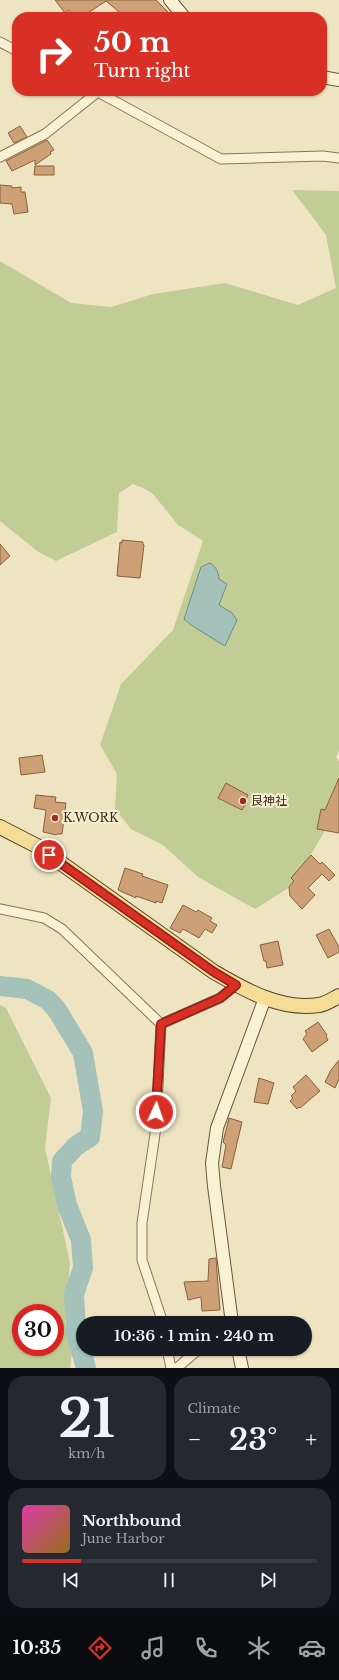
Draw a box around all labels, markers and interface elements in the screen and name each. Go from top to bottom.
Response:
text: 50 m [94,25,170,60]
icon: right [28,28,80,80]
text: Turn right [94,60,190,82]
place label: 艮神社 [251,793,287,808]
marker: 艮神社 [238,796,248,806]
place label: K.WORK [63,810,119,825]
marker: K.WORK [50,813,60,823]
pin [32,838,66,872]
icon: arrive [38,844,60,866]
position arrow [135,1091,177,1133]
speed limit sign: 30 [12,1304,64,1356]
text: 10:36 · 1 min · 240 m [114,1326,274,1345]
text: 21 [58,1387,115,1451]
text: Climate [188,1400,240,1417]
text: 23° [229,1421,277,1458]
text: − [188,1426,201,1453]
text: + [305,1426,317,1453]
text: km/h [68,1445,105,1462]
text: Northbound [82,1511,181,1530]
text: June Harbor [82,1530,164,1547]
icon: previous [60,1569,82,1591]
icon: pause [158,1569,180,1591]
icon: next [257,1569,279,1591]
icon: directions [86,1634,114,1662]
icon: music [139,1634,167,1662]
icon: phone [192,1634,220,1662]
icon: climate [245,1634,273,1662]
icon: car [298,1634,326,1662]
text: 10:35 [13,1637,61,1659]

